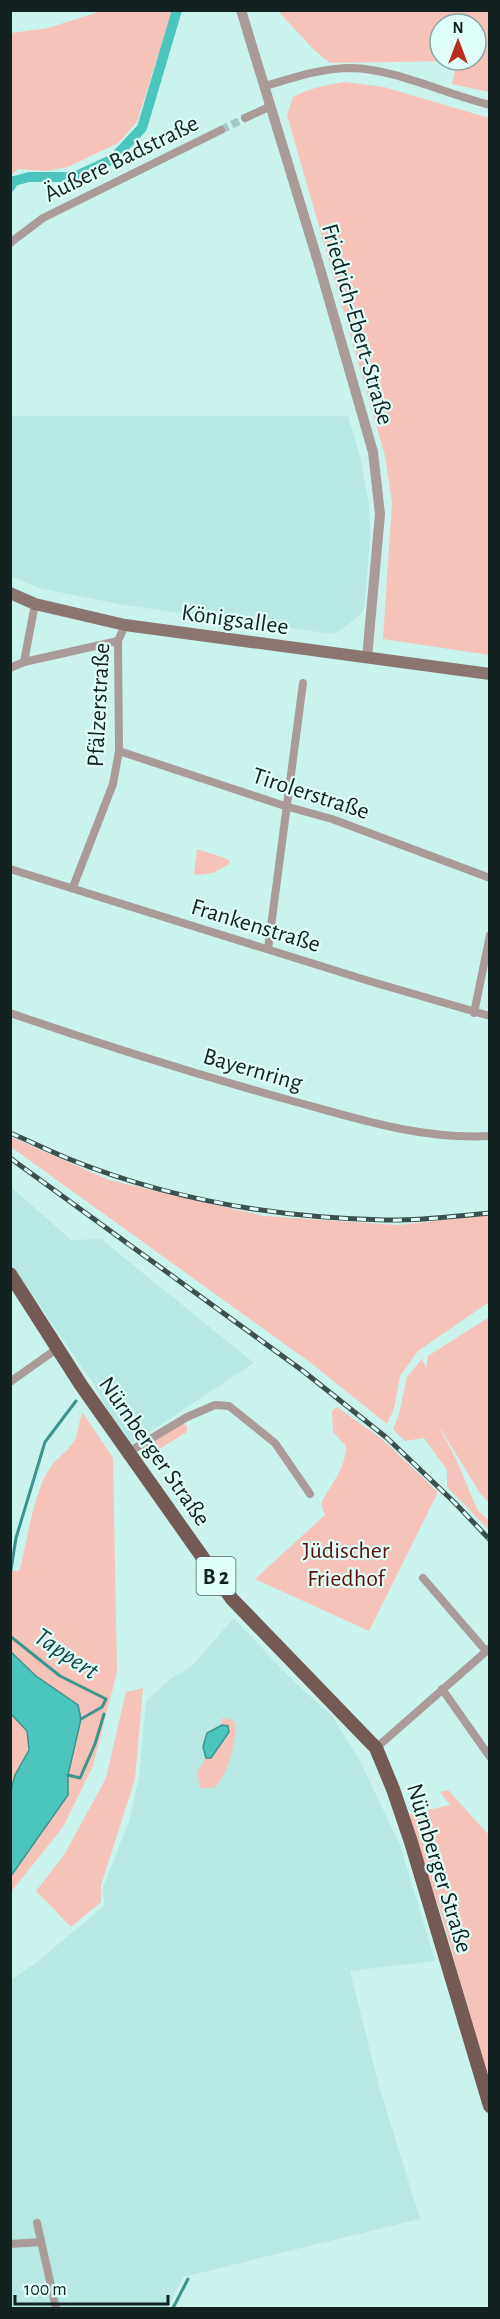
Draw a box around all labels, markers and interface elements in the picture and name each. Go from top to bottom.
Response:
north arrow [428,12,488,72]
text: N [452,20,464,36]
street label: Äußere Badstraße [40,110,202,207]
street label: Friedrich-Ebert-Straße [317,221,397,427]
street label: Königsallee [180,601,290,639]
street label: Pfälzerstraße [84,642,114,768]
street label: Tirolerstraße [249,764,372,824]
street label: Frankenstraße [188,895,323,957]
street label: Bayernring [200,1044,305,1096]
street label: Nürnberger Straße [94,1373,214,1530]
park label: Jüdischer Friedhof [302,1539,390,1591]
road number: B 2 [196,1557,236,1595]
water label: Tappert [30,1623,104,1685]
street label: Nürnberger Straße [402,1781,476,1956]
scale bar [15,2268,168,2306]
text: 100 m [24,2281,67,2299]

